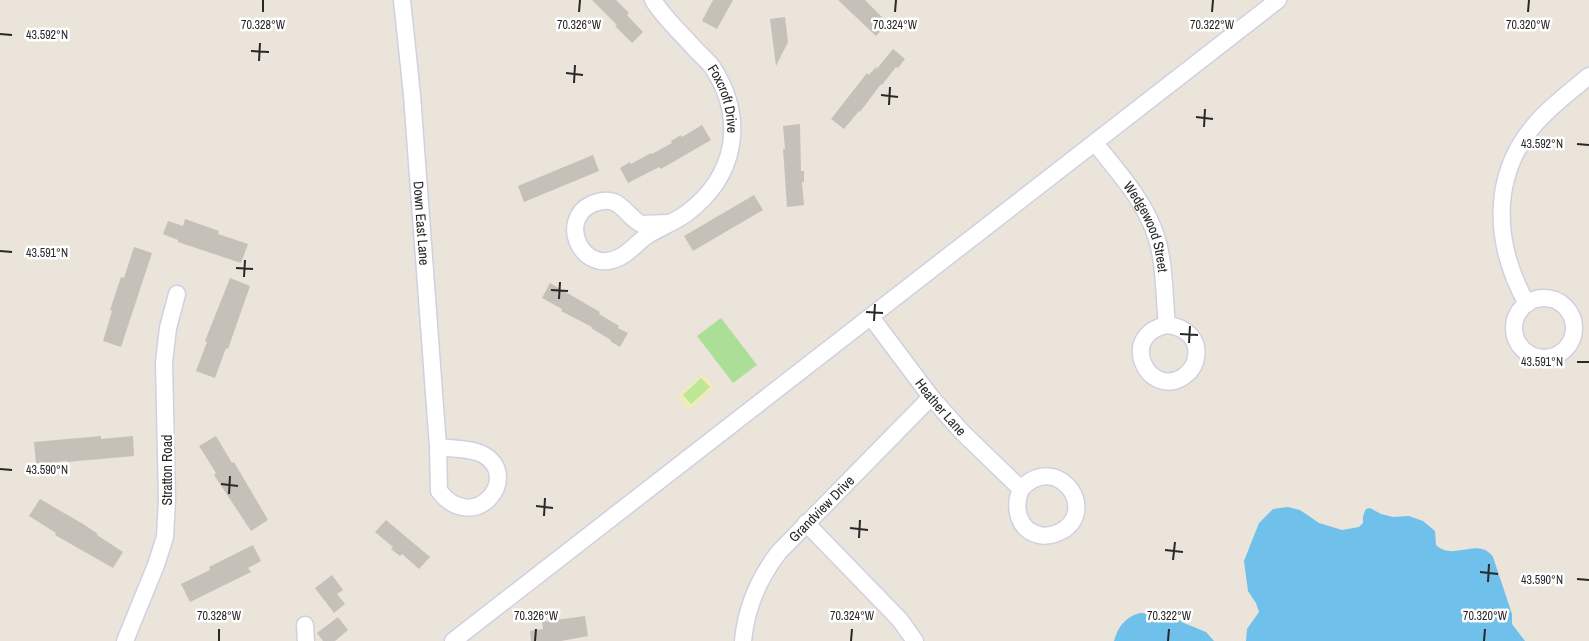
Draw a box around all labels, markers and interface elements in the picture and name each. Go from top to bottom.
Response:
text: 70.328°W [241,17,286,33]
text: 70.326°W [557,17,602,33]
text: 70.324°W [873,17,918,33]
text: 70.322°W [1190,17,1235,33]
text: 70.320°W [1506,17,1551,33]
text: 43.592°N [26,27,68,43]
street label: Foxcroft Drive [704,61,741,133]
text: 43.592°N [1521,136,1563,152]
street label: Wedgewood Street [1120,178,1172,273]
street label: Down East Lane [409,180,434,266]
text: 43.591°N [26,245,68,261]
text: 43.591°N [1521,354,1563,370]
street label: Heather Lane [911,375,970,440]
street label: Stratton Road [158,435,176,505]
text: 43.590°N [26,462,68,478]
street label: Grandview Drive [785,472,858,546]
text: 43.590°N [1521,572,1563,588]
text: 70.328°W [197,608,242,624]
text: 70.326°W [514,608,559,624]
text: 70.324°W [830,608,875,624]
text: 70.322°W [1147,608,1192,624]
text: 70.320°W [1463,608,1508,624]

